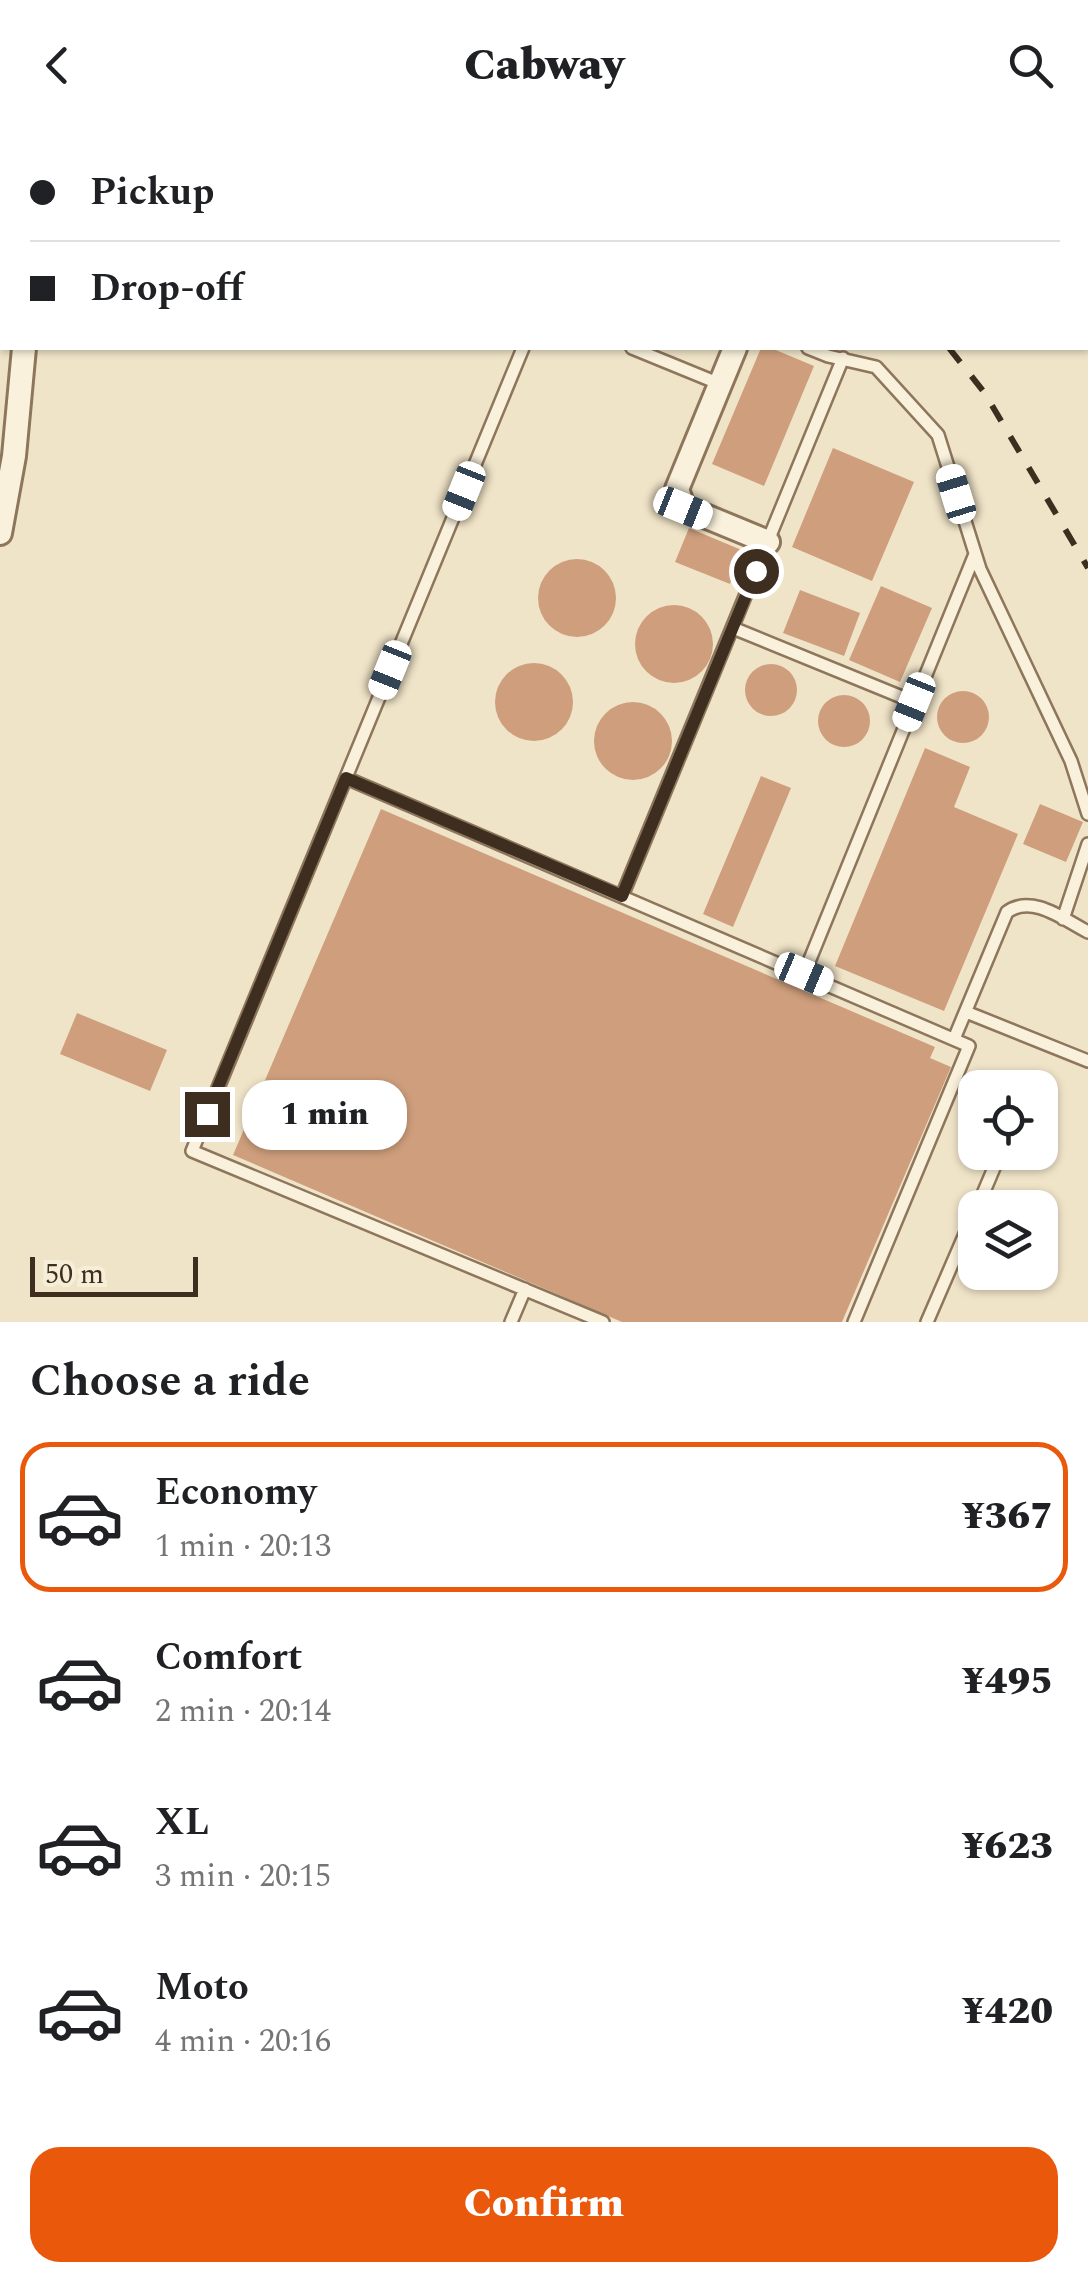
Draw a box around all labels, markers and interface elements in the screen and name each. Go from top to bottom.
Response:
text: Cabway [464,31,624,100]
icon: back [30,38,85,93]
icon: search [1003,38,1058,93]
text: Pickup [90,164,214,222]
text: Drop-off [90,260,244,318]
car [439,458,489,524]
car [933,461,979,527]
car [650,483,716,533]
route start [734,549,779,594]
car [365,637,415,703]
car [889,669,939,735]
car [771,948,837,1000]
map controls [958,1070,1058,1290]
button: locate [958,1070,1058,1170]
callout: 1 min [242,1079,407,1149]
text: 1 min [280,1090,369,1139]
route end [185,1092,230,1137]
button: layers [958,1190,1058,1290]
scale bar [30,1252,198,1296]
text: 50 m [45,1253,104,1296]
text: Choose a ride [30,1347,310,1416]
text: Economy [155,1464,316,1522]
icon: car [35,1472,125,1562]
text: ¥367 [962,1488,1053,1546]
text: 1 min · 20:13 [155,1522,331,1571]
text: Comfort [155,1629,302,1687]
icon: car [35,1637,125,1727]
text: ¥495 [962,1653,1053,1711]
text: 2 min · 20:14 [155,1687,331,1736]
text: XL [155,1794,209,1852]
icon: car [35,1802,125,1892]
text: ¥623 [962,1818,1053,1876]
text: 3 min · 20:15 [155,1852,331,1901]
text: Moto [155,1959,249,2017]
icon: car [35,1967,125,2057]
text: ¥420 [962,1983,1053,2041]
text: 4 min · 20:16 [155,2017,331,2066]
button: Confirm [30,2147,1058,2262]

